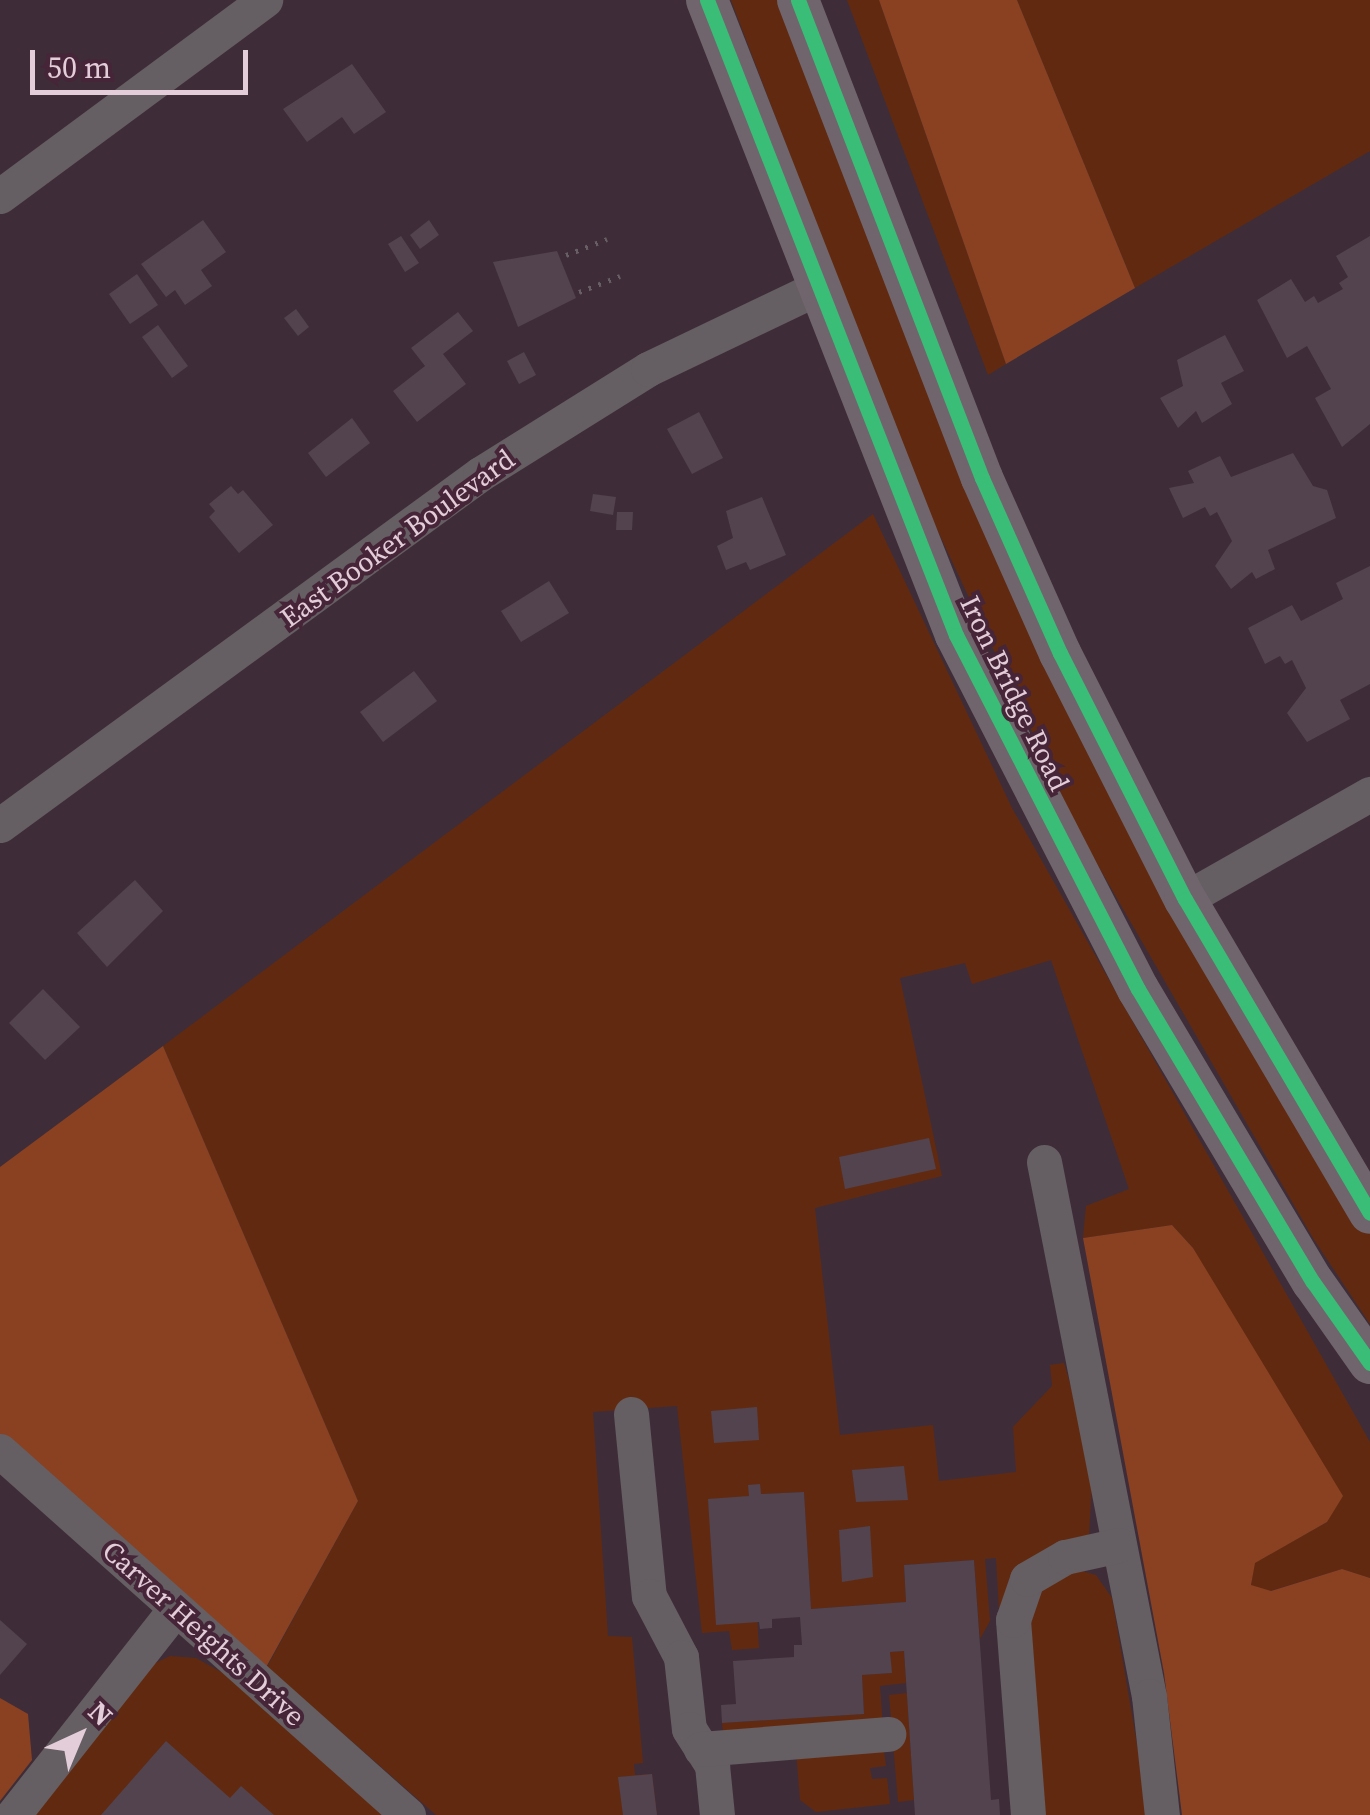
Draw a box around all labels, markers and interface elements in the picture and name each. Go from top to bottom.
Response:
scale bar [35,30,252,92]
text: 50 m [47,47,111,88]
street label: East Booker Boulevard [273,442,521,634]
street label: Iron Bridge Road [953,590,1077,796]
street label: Carver Heights Drive [96,1533,312,1733]
north arrow [30,1685,130,1785]
text: N [80,1693,121,1734]

